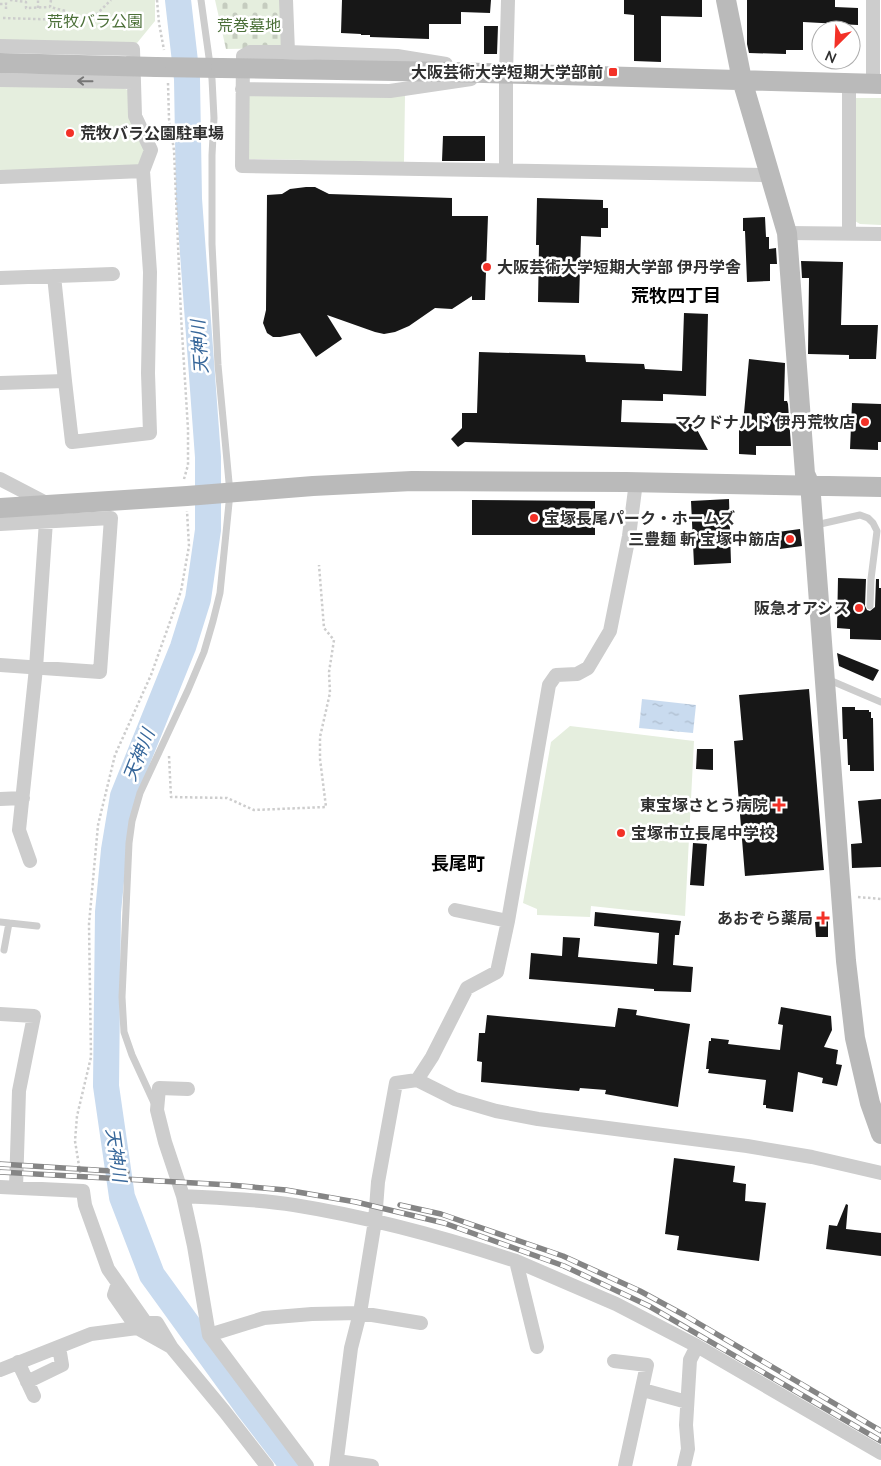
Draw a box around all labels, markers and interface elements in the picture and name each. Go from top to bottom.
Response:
park label: 荒牧バラ公園 [47,11,143,30]
park label: 荒巻墓地 [217,15,281,34]
north arrow [811,20,861,70]
text: N [822,47,839,67]
place label: 大阪芸術大学短期大学部前 [411,62,603,81]
marker: 大阪芸術大学短期大学部前 [607,66,619,78]
one-way arrow [77,76,93,86]
place label: 荒牧バラ公園駐車場 [80,123,224,142]
marker: 荒牧バラ公園駐車場 [64,127,76,139]
place label: 大阪芸術大学短期大学部 伊丹学舎 [497,257,741,276]
marker: 大阪芸術大学短期大学部 伊丹学舎 [481,261,493,273]
district label: 荒牧四丁目 [631,284,721,306]
water label: 天神川 [186,317,212,375]
place label: マクドナルド 伊丹荒牧店 [675,412,855,431]
marker: マクドナルド 伊丹荒牧店 [859,416,871,428]
place label: 宝塚長尾パーク・ホームズ [544,508,735,527]
marker: 宝塚長尾パーク・ホームズ [528,512,540,524]
place label: 三豊麺 斬 宝塚中筋店 [628,529,780,548]
marker: 三豊麺 斬 宝塚中筋店 [784,533,796,545]
place label: 阪急オアシス [754,598,849,617]
marker: 阪急オアシス [853,602,865,614]
water label: 天神川 [118,724,159,784]
place label: 東宝塚さとう病院 [640,795,768,814]
marker: 東宝塚さとう病院 [772,798,786,812]
place label: 宝塚市立長尾中学校 [631,823,775,842]
marker: 宝塚市立長尾中学校 [615,827,627,839]
district label: 長尾町 [431,852,485,874]
place label: あおぞら薬局 [717,908,813,927]
marker: あおぞら薬局 [817,912,829,924]
water label: 天神川 [102,1127,132,1185]

